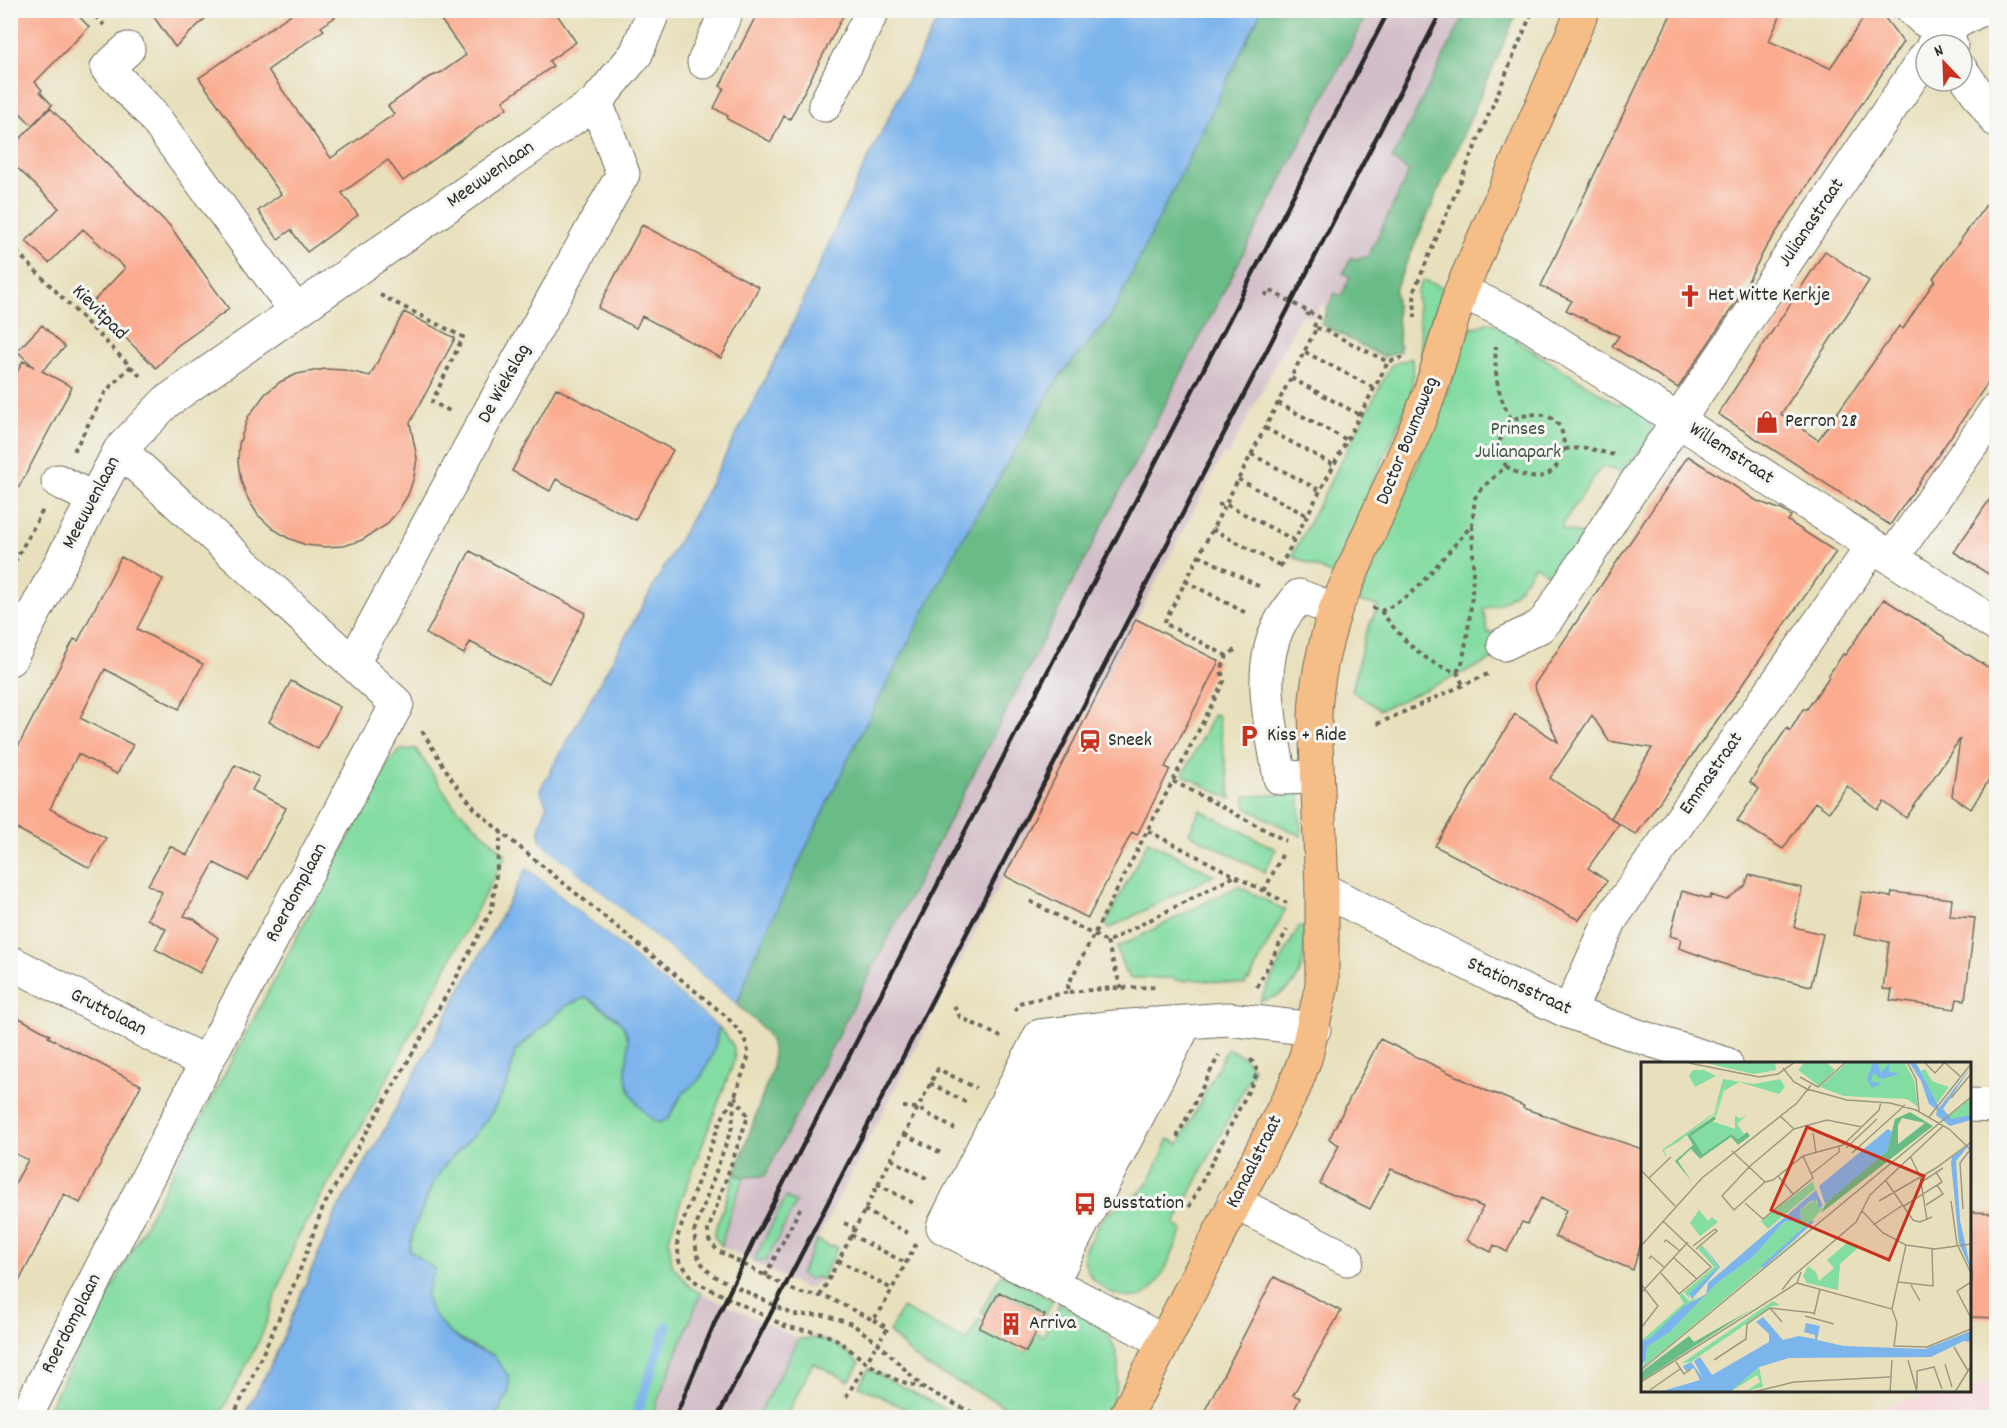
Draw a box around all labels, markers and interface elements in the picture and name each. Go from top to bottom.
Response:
north arrow [1914,33,1974,93]
text: N [1931,39,1947,64]
street label: Meeuwenlaan [441,134,541,216]
street label: Julianastraat [1772,173,1852,273]
street label: Kievitpad [65,279,133,347]
place label: Het Witte Kerkje [1708,282,1830,310]
church icon: Het Witte Kerkje [1677,283,1703,309]
street label: De Wiekslag [472,339,538,429]
street label: Doctor Boumaweg [1370,373,1446,509]
place label: Perron 28 [1785,408,1857,436]
shop icon: Perron 28 [1754,409,1780,435]
park label: Prinses Julianapark [1475,416,1561,467]
street label: Willemstraat [1683,416,1779,492]
street label: Meeuwenlaan [56,452,128,554]
place label: Kiss + Ride [1267,722,1347,750]
parking icon: Kiss + Ride [1236,723,1262,749]
place label: Sneek [1108,727,1152,755]
street label: Emmastraat [1673,727,1751,821]
station icon: Sneek [1077,728,1103,754]
street label: Roerdomplaan [259,838,335,948]
street label: Stationsstraat [1462,951,1576,1023]
street label: Gruttolaan [65,982,151,1044]
inset map [1641,1062,1971,1392]
street label: Kanaalstraat [1220,1111,1290,1213]
place label: Busstation [1103,1190,1184,1218]
bus stop icon: Busstation [1072,1191,1098,1217]
street label: Roerdomplaan [35,1269,109,1379]
place label: Arriva [1029,1310,1077,1338]
building icon: Arriva [998,1311,1024,1337]

